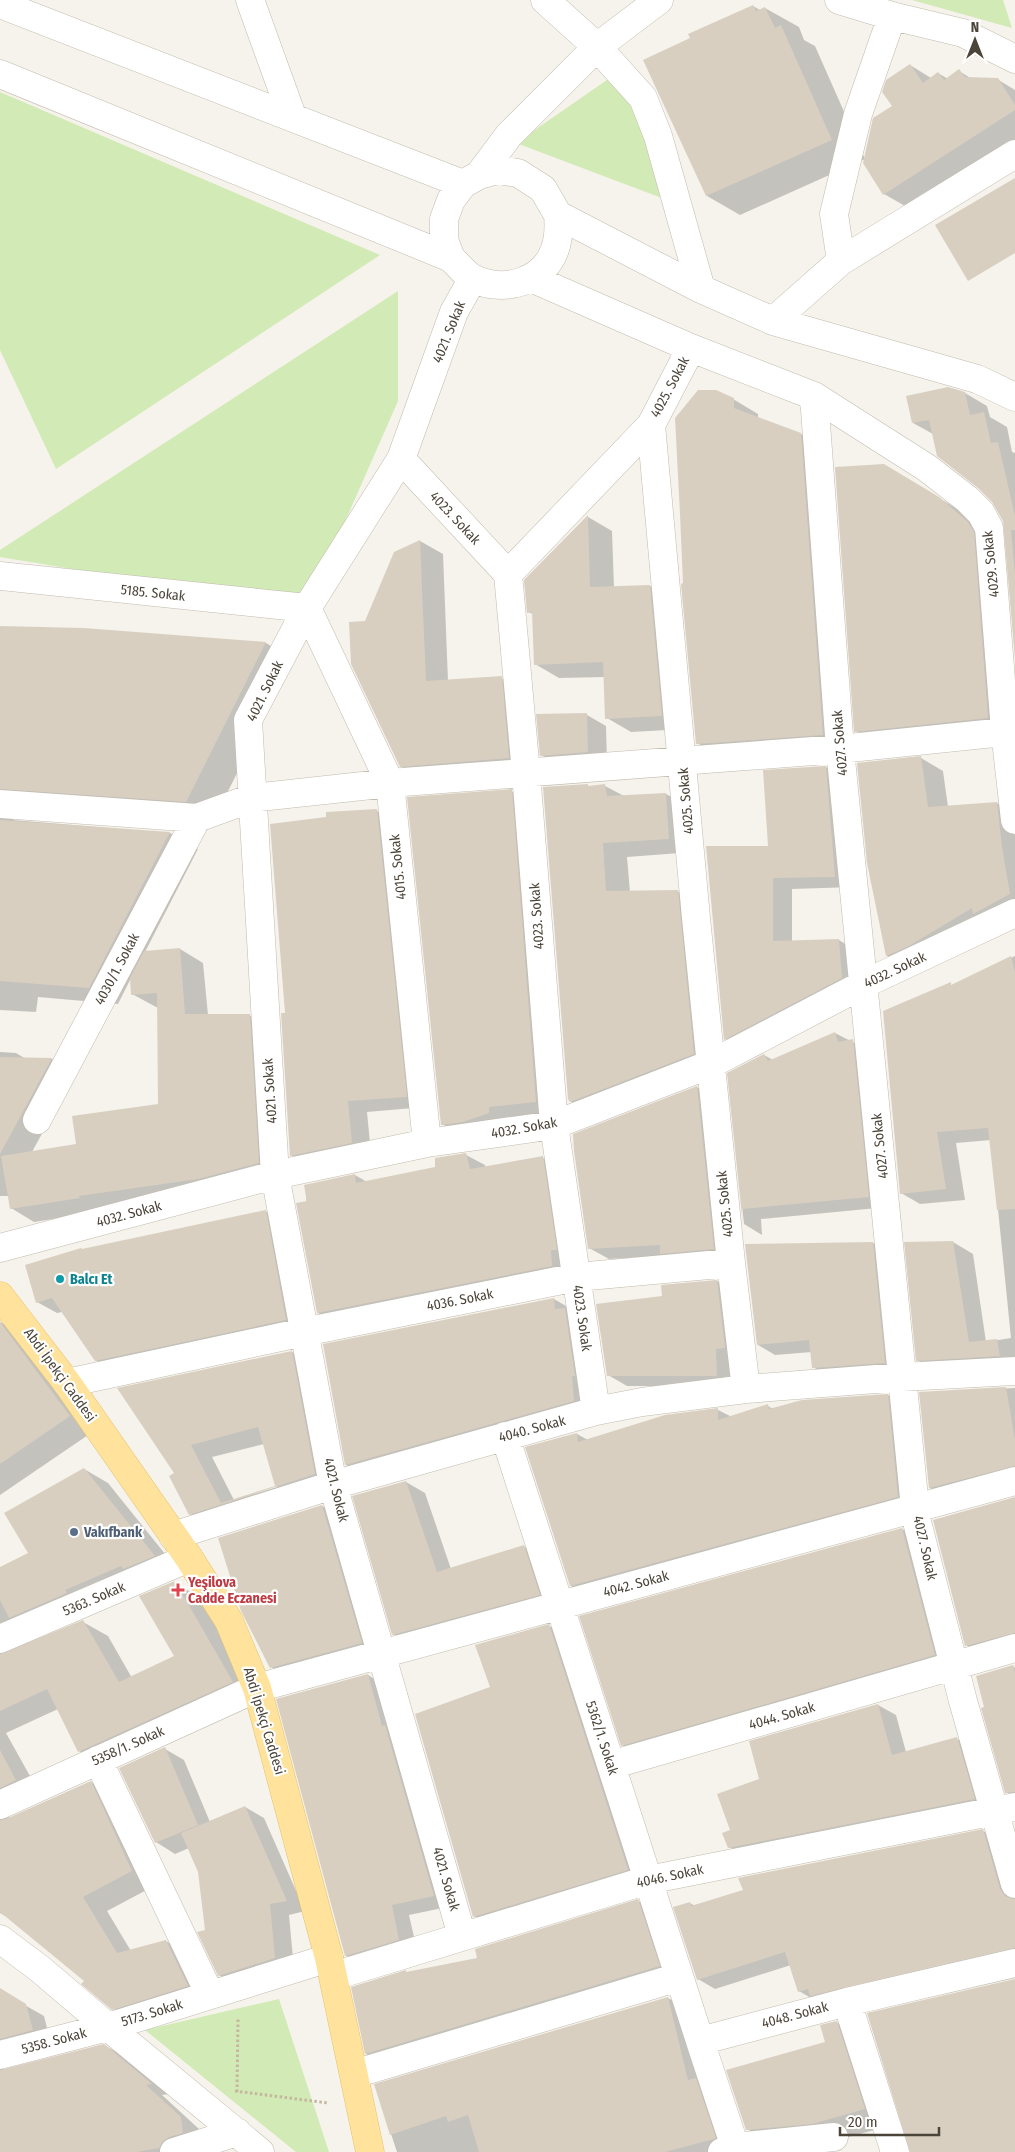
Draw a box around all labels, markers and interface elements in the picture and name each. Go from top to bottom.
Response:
north arrow [950,15,1000,65]
text: N [971,19,979,36]
street label: 4021. Sokak [429,298,469,366]
street label: 4025. Sokak [647,353,693,420]
street label: 4023. Sokak [426,488,484,549]
street label: 4029. Sokak [979,529,1003,598]
street label: 5185. Sokak [120,581,187,605]
street label: 4021. Sokak [243,657,287,724]
street label: 4027. Sokak [829,709,851,777]
street label: 4025. Sokak [675,767,697,835]
street label: 4015. Sokak [386,833,410,901]
street label: 4023. Sokak [526,882,548,950]
street label: 4030/1. Sokak [91,930,143,1008]
street label: 4032. Sokak [861,948,929,992]
street label: 4021. Sokak [259,1057,281,1124]
street label: 4027. Sokak [868,1112,892,1180]
street label: 4032. Sokak [490,1114,559,1142]
street label: 4025. Sokak [713,1169,737,1238]
street label: 4032. Sokak [95,1197,164,1231]
place label: Balcı Et [70,1271,113,1288]
marker: Balcı Et [54,1273,66,1285]
street label: 4023. Sokak [569,1284,595,1353]
street label: 4036. Sokak [425,1285,495,1315]
street label: Abdi İpekçi Caddesi [20,1325,100,1425]
street label: 4040. Sokak [497,1412,568,1446]
street label: 4021. Sokak [320,1456,352,1524]
street label: 4027. Sokak [909,1514,941,1582]
place label: Vakıfbank [83,1524,143,1541]
marker: Vakıfbank [68,1526,80,1538]
street label: 4042. Sokak [601,1567,671,1601]
place label: Yeşilova Cadde Eczanesi [187,1574,277,1607]
street label: 5363. Sokak [60,1578,128,1620]
marker: Yeşilova Cadde Eczanesi [172,1584,184,1596]
street label: Abdi İpekçi Caddesi [240,1665,288,1777]
street label: 4044. Sokak [747,1698,817,1734]
street label: 5362/1. Sokak [582,1699,622,1778]
street label: 5358/1. Sokak [89,1722,167,1770]
street label: 4021. Sokak [429,1845,463,1913]
street label: 4046. Sokak [635,1861,706,1891]
street label: 5173. Sokak [119,1995,185,2030]
street label: 4048. Sokak [760,1998,831,2032]
street label: 5358. Sokak [20,2024,89,2058]
scale bar [840,2104,939,2136]
text: 20 m [848,2113,878,2131]

